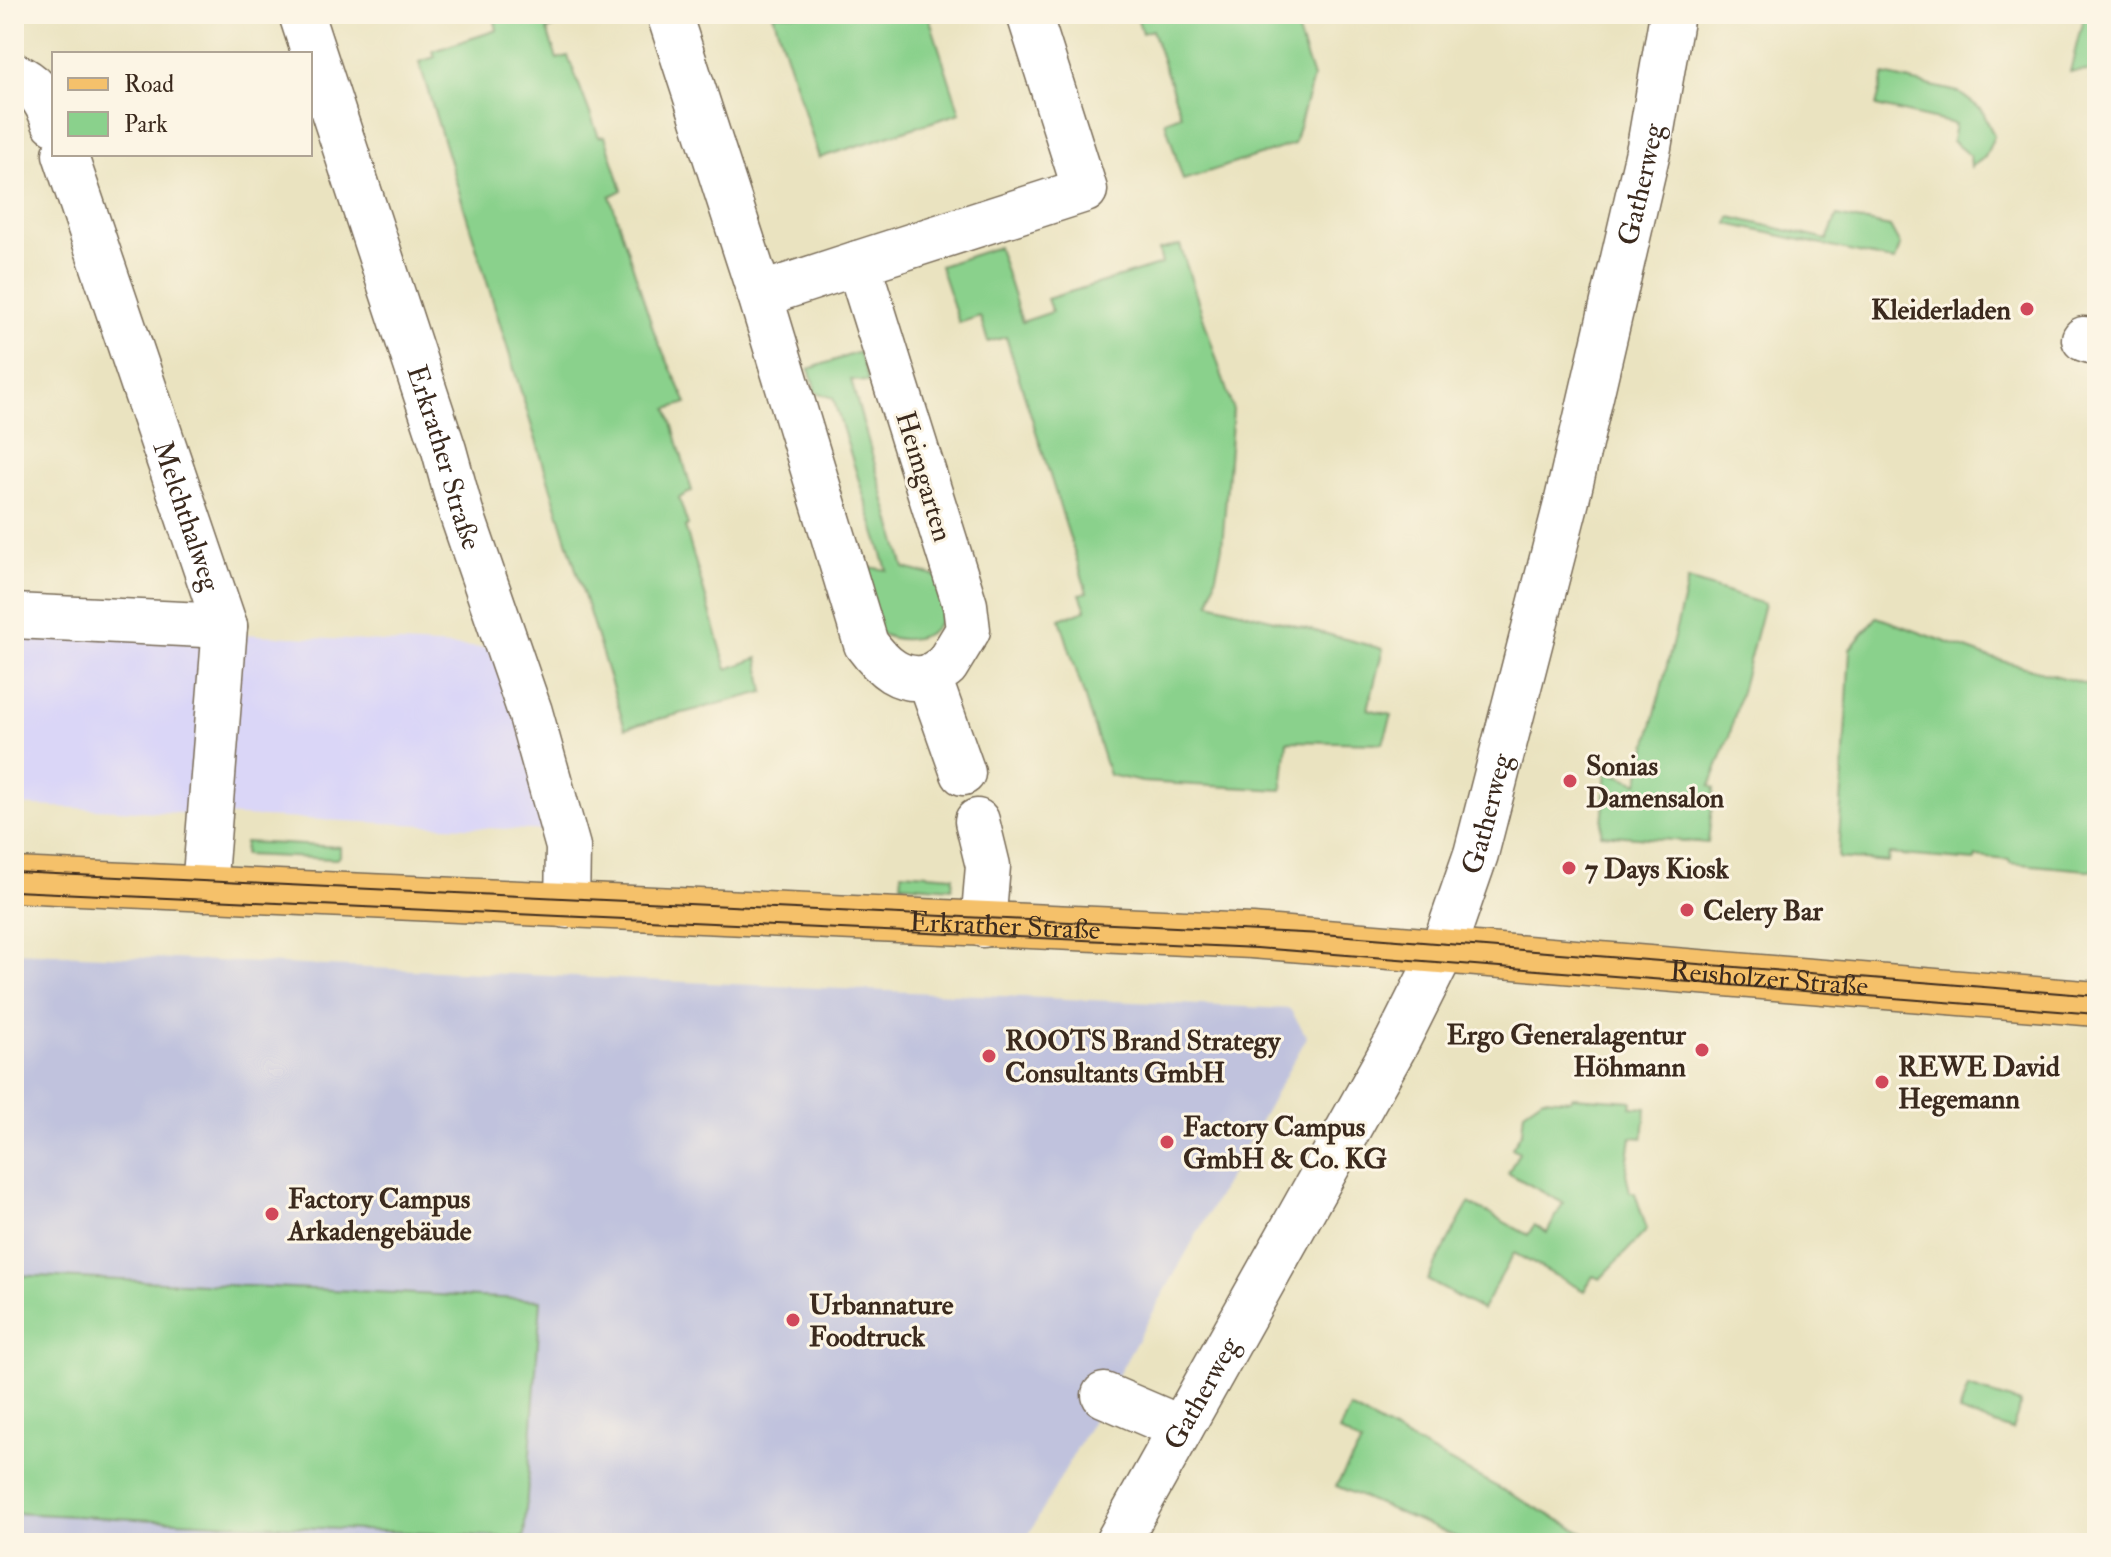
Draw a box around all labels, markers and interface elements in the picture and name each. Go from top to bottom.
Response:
legend [52,52,312,156]
text: Road [124,69,174,100]
text: Park [124,109,168,140]
street label: Gatherweg [1611,120,1672,249]
place label: Kleiderladen [1871,293,2012,328]
marker: Kleiderladen [2018,300,2036,318]
street label: Erkrather Straße [398,361,489,555]
street label: Heimgarten [887,407,960,546]
street label: Melchthalweg [145,437,228,597]
street label: Gatherweg [1454,749,1520,879]
place label: Sonias Damensalon [1586,749,1725,816]
marker: Sonias Damensalon [1561,772,1579,790]
place label: 7 Days Kiosk [1585,852,1730,887]
marker: 7 Days Kiosk [1560,859,1578,877]
place label: Celery Bar [1703,894,1823,929]
marker: Celery Bar [1678,901,1696,919]
street label: Erkrather Straße [909,905,1101,948]
street label: Reisholzer Straße [1668,954,1870,1005]
place label: Ergo Generalagentur Höhmann [1447,1018,1687,1085]
place label: ROOTS Brand Strategy Consultants GmbH [1005,1024,1282,1091]
marker: Ergo Generalagentur Höhmann [1693,1041,1711,1059]
marker: ROOTS Brand Strategy Consultants GmbH [980,1047,998,1065]
place label: REWE David Hegemann [1898,1050,2060,1117]
marker: REWE David Hegemann [1873,1073,1891,1091]
place label: Factory Campus GmbH & Co. KG [1183,1110,1388,1177]
marker: Factory Campus GmbH & Co. KG [1158,1133,1176,1151]
place label: Factory Campus Arkadengebäude [287,1182,472,1249]
marker: Factory Campus Arkadengebäude [263,1205,281,1223]
place label: Urbannature Foodtruck [809,1288,954,1355]
marker: Urbannature Foodtruck [784,1311,802,1329]
street label: Gatherweg [1157,1330,1248,1456]

